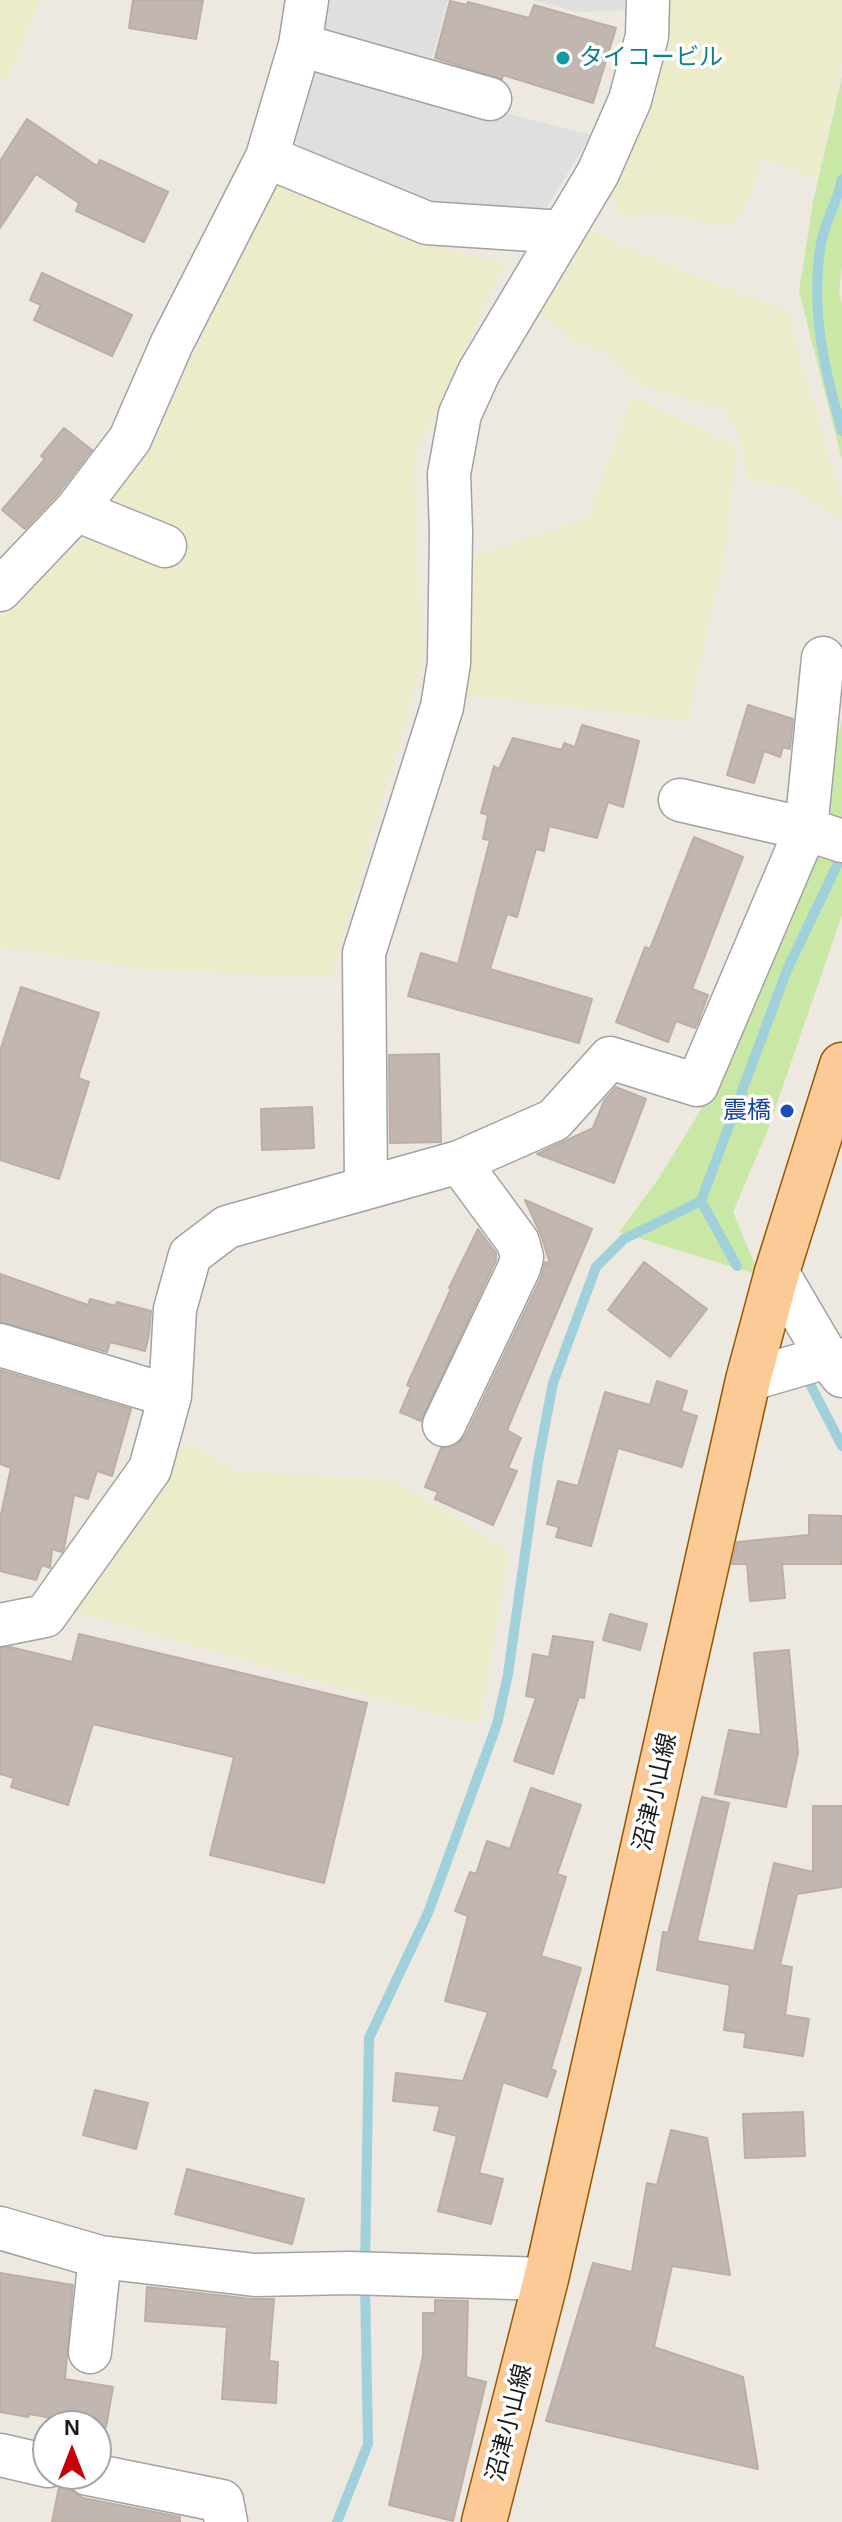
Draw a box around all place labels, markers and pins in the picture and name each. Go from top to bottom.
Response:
place label: タイコービル [579,44,723,72]
marker: タイコービル [554,49,572,67]
place label: 震橋 [723,1097,771,1125]
marker: 震橋 [778,1102,796,1120]

